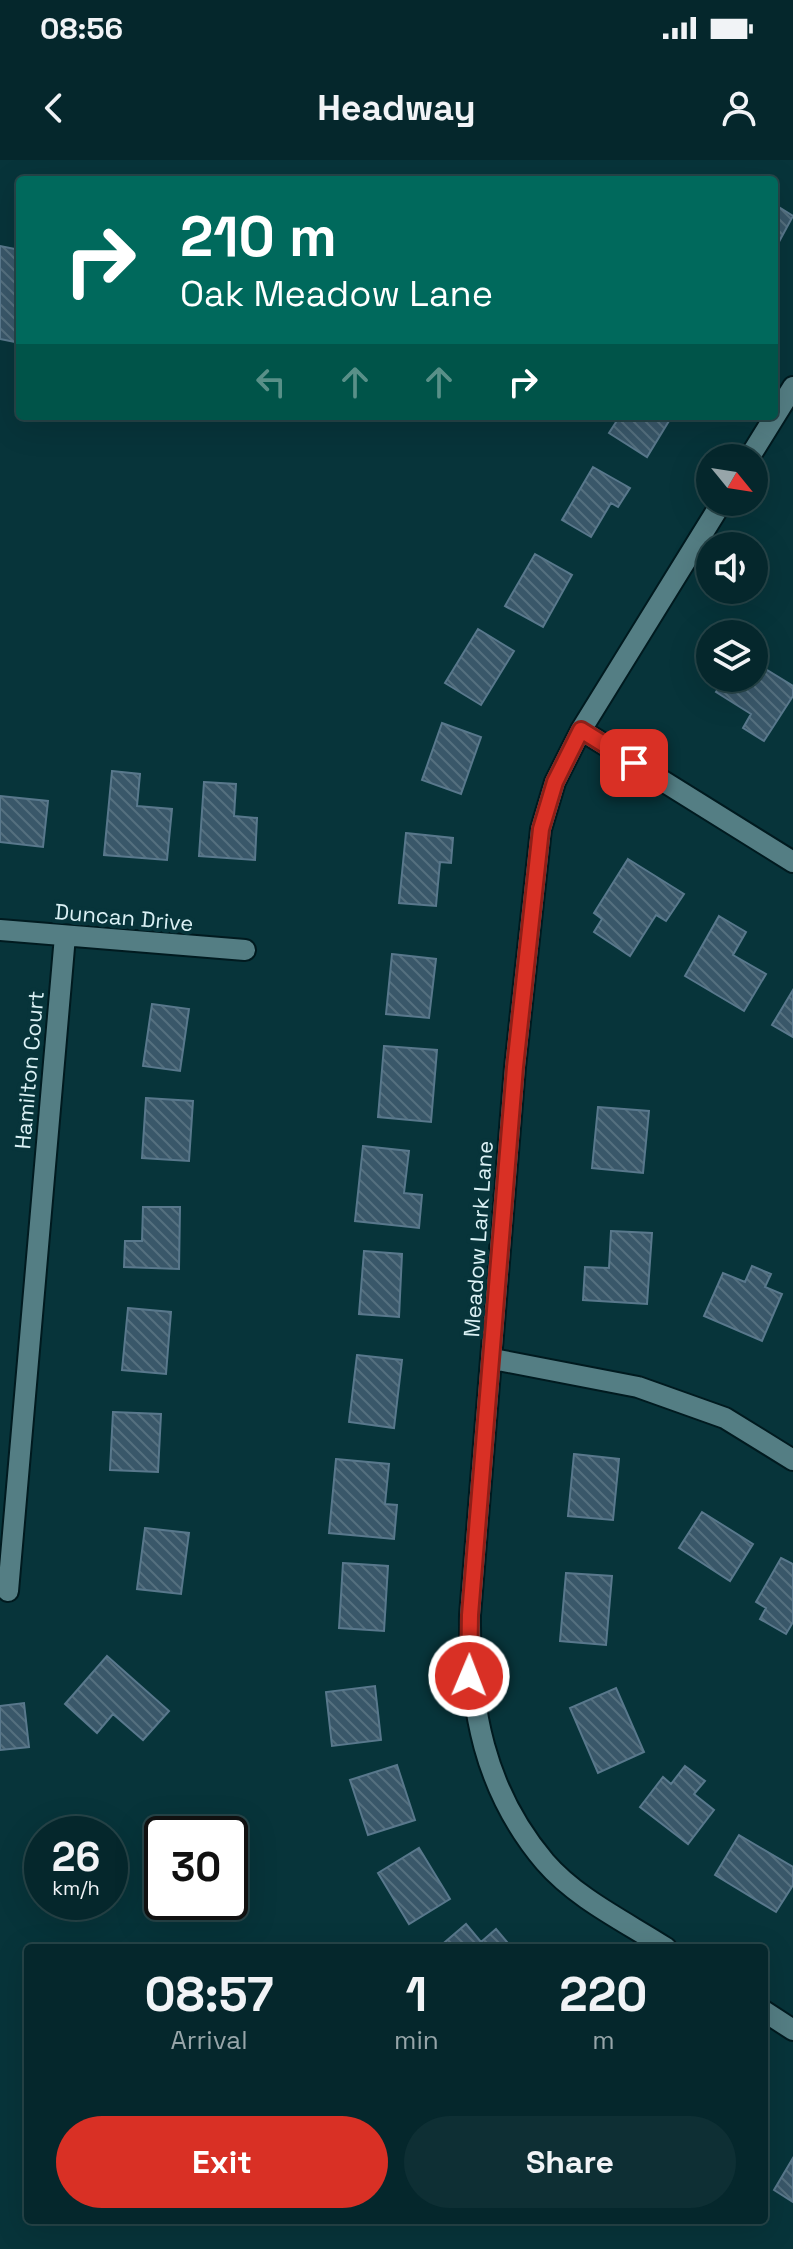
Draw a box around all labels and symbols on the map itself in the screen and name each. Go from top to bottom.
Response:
north arrow [696,444,768,516]
pin [600,729,668,797]
street label: Duncan Drive [53,897,195,937]
street label: Hamilton Court [8,990,50,1150]
street label: Meadow Lark Lane [457,1140,499,1338]
position arrow [427,1634,511,1718]
speed limit sign: 30 [144,1816,248,1920]

